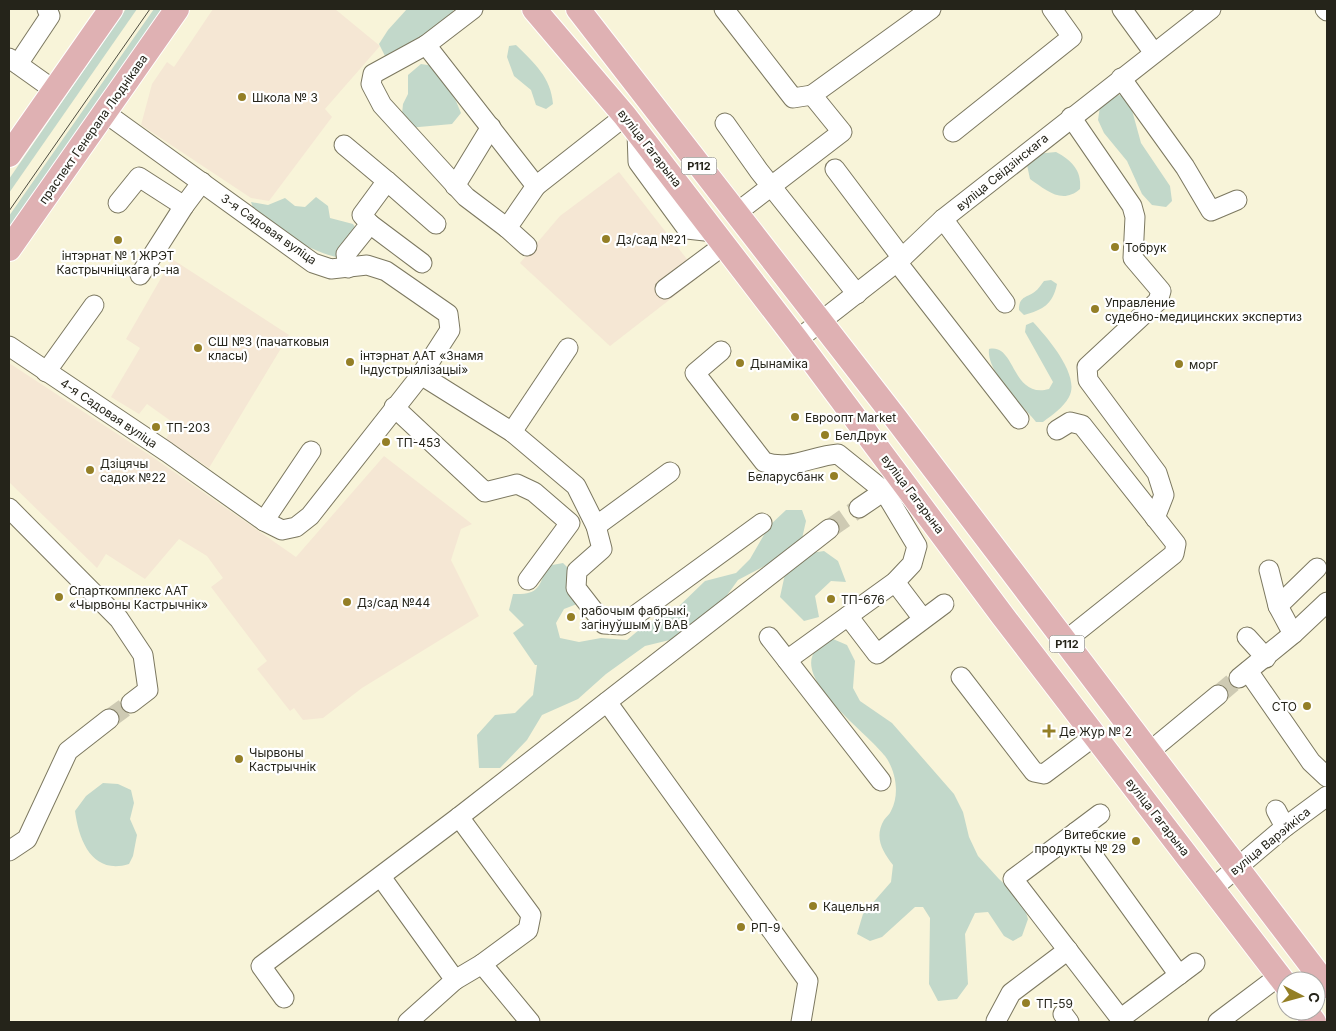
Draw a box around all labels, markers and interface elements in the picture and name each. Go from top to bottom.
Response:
street label: праспект Генерала Люднікава [35,51,151,207]
place label: Школа № 3 [252,90,318,105]
marker: Школа № 3 [236,91,248,103]
street label: вуліца Гагарына [615,106,685,190]
street label: вуліца Свідзінскага [953,130,1051,214]
road number: Р112 [682,158,716,175]
street label: 3-я Садовая вуліца [218,190,320,268]
place label: Дз/сад №21 [616,232,686,247]
marker: Дз/сад №21 [600,233,612,245]
marker: інтэрнат № 1 ЖРЭТ Кастрычніцкага р-на [112,234,124,246]
place label: Тобрук [1125,240,1167,255]
marker: Тобрук [1109,241,1121,253]
place label: інтэрнат № 1 ЖРЭТ Кастрычніцкага р-на [56,248,180,277]
place label: Управление судебно-медицинских экспертиз [1105,295,1302,324]
marker: Управление судебно-медицинских экспертиз [1089,303,1101,315]
place label: СШ №3 (пачатковыя класы) [208,334,329,363]
marker: СШ №3 (пачатковыя класы) [192,342,204,354]
place label: інтэрнат ААТ «Знамя Індустрыялізацыі» [360,348,484,377]
marker: інтэрнат ААТ «Знамя Індустрыялізацыі» [344,356,356,368]
place label: Дынаміка [750,356,808,371]
marker: Дынаміка [734,357,746,369]
place label: морг [1189,357,1218,372]
marker: морг [1173,358,1185,370]
street label: 4-я Садовая вуліца [58,375,160,451]
place label: Евроопт Market [805,410,896,425]
marker: Евроопт Market [789,411,801,423]
place label: ТП-203 [166,420,210,435]
marker: ТП-203 [150,421,162,433]
place label: БелДрук [835,428,887,443]
marker: БелДрук [819,429,831,441]
place label: ТП-453 [396,435,441,450]
marker: ТП-453 [380,436,392,448]
street label: вуліца Гагарына [878,452,948,536]
place label: Дзіцячы садок №22 [100,456,166,485]
marker: Дзіцячы садок №22 [84,464,96,476]
place label: Беларусбанк [748,469,824,484]
marker: Беларусбанк [828,470,840,482]
place label: Спарткомплекс ААТ «Чырвоны Кастрычнік» [69,583,208,612]
marker: Спарткомплекс ААТ «Чырвоны Кастрычнік» [53,591,65,603]
place label: ТП-676 [841,592,885,607]
marker: ТП-676 [825,593,837,605]
place label: Дз/сад №44 [357,595,431,610]
marker: Дз/сад №44 [341,596,353,608]
place label: рабочым фабрыкі, загінуўшым ў ВАВ [581,603,689,632]
marker: рабочым фабрыкі, загінуўшым ў ВАВ [565,611,577,623]
road number: Р112 [1050,636,1084,652]
place label: СТО [1272,699,1297,714]
marker: СТО [1301,700,1313,712]
place label: Де Жур № 2 [1059,724,1132,739]
marker: Де Жур № 2 [1043,725,1055,737]
place label: Чырвоны Кастрычнік [249,745,317,774]
marker: Чырвоны Кастрычнік [233,753,245,765]
street label: вуліца Гагарына [1123,775,1193,859]
street label: вуліца Варэйкіса [1227,804,1313,878]
place label: Витебские продукты № 29 [1034,827,1126,856]
marker: Витебские продукты № 29 [1130,835,1142,847]
place label: Кацельня [823,899,879,914]
marker: Кацельня [807,900,819,912]
place label: РП-9 [751,920,781,935]
marker: РП-9 [735,921,747,933]
north arrow [1276,971,1326,1021]
text: С [1305,991,1323,1003]
place label: ТП-59 [1036,996,1073,1011]
marker: ТП-59 [1020,997,1032,1009]

